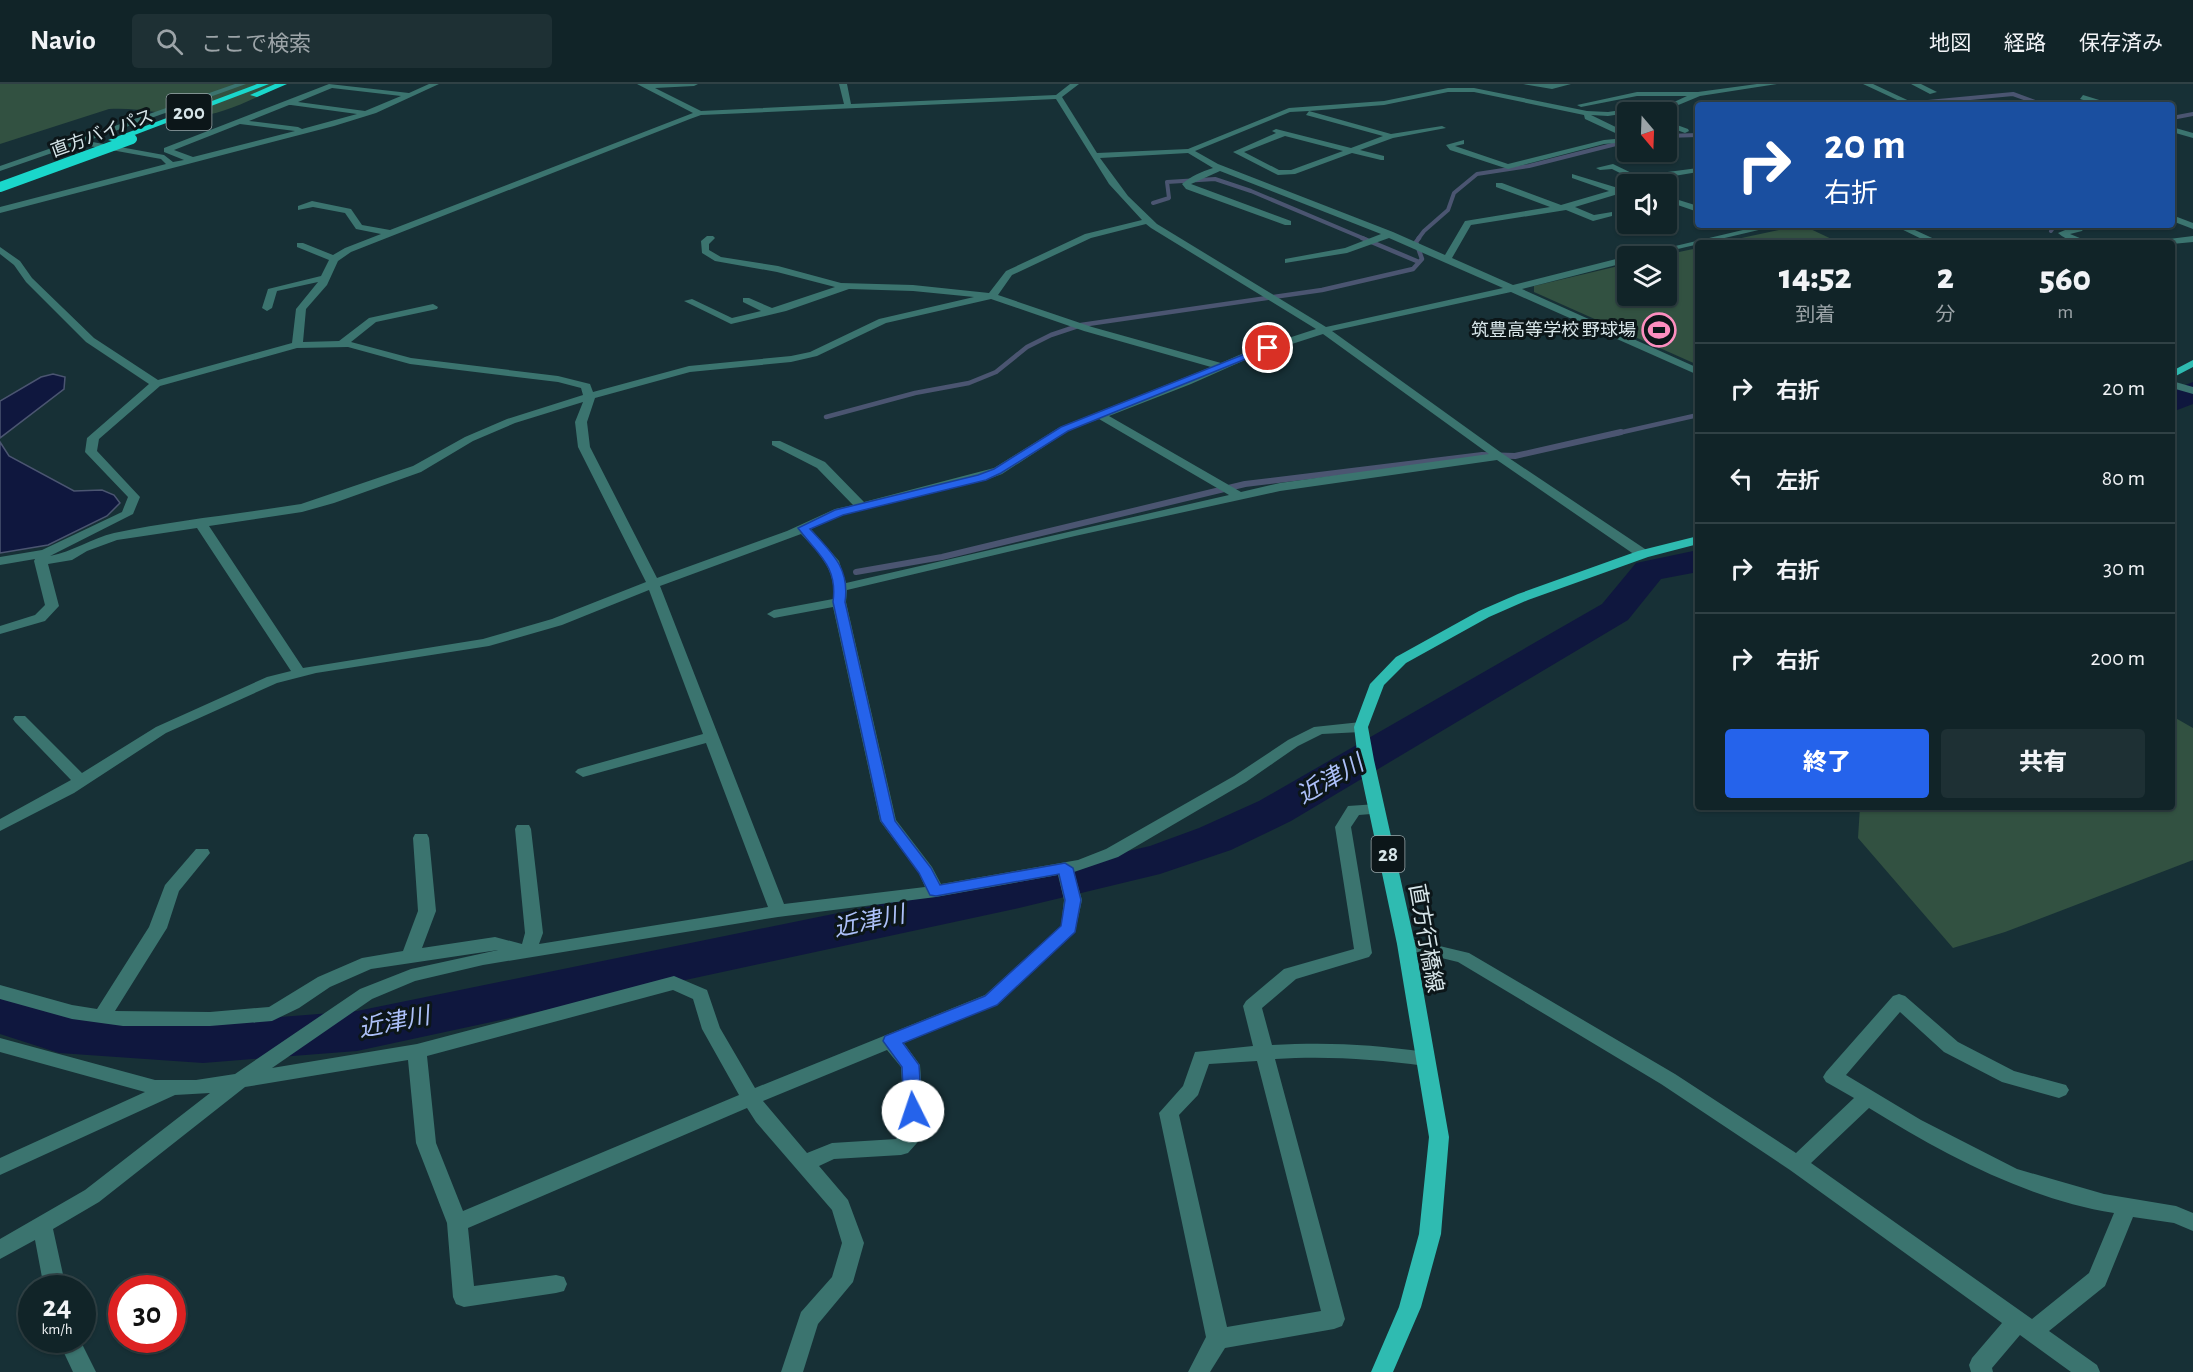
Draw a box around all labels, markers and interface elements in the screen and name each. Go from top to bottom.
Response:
search box [132,14,552,68]
icon: search [153,25,186,58]
text: Navio [30,27,96,55]
text: ここで検索 [201,33,311,55]
text: 地図 [1929,33,1971,54]
text: 経路 [2004,33,2046,54]
text: 保存済み [2079,33,2163,54]
road number: 200 [166,94,212,130]
north arrow [1617,102,1677,162]
map controls [1617,102,1677,306]
street label: 直方バイパス [48,105,156,161]
text: 20 m [1824,124,1906,166]
icon: right [1725,126,1803,204]
button: sound [1617,174,1677,234]
text: 右折 [1824,180,1878,207]
button: layers [1617,246,1677,306]
text: 14:52 [1779,259,1852,295]
text: 2 [1937,259,1954,295]
text: 560 [2039,261,2091,297]
text: m [2057,302,2073,322]
text: 到着 [1795,305,1835,325]
text: 分 [1935,305,1955,325]
sports icon: 筑豊高等学校 野球場 [1641,312,1677,348]
place label: 筑豊高等学校 野球場 [1471,320,1636,340]
pin [1242,322,1293,373]
icon: arrive [1251,331,1284,364]
icon: right [1725,372,1758,405]
text: 20 m [2102,377,2145,399]
text: 右折 [1776,380,1820,402]
icon: left [1725,462,1758,495]
text: 80 m [2102,467,2145,489]
text: 左折 [1776,470,1820,492]
icon: right [1725,552,1758,585]
text: 30 m [2103,557,2145,579]
text: 右折 [1776,560,1820,582]
icon: right [1725,642,1758,675]
text: 200 m [2091,647,2145,669]
text: 右折 [1776,650,1820,672]
button: 終了 [1725,729,1929,798]
button: 共有 [1941,729,2145,798]
water label: 近津川 [1292,748,1370,808]
road number: 28 [1372,836,1404,872]
street label: 直方行橋線 [1406,882,1447,994]
water label: 近津川 [831,900,910,941]
water label: 近津川 [356,1002,435,1042]
position arrow [881,1079,945,1143]
speed limit sign: 30 [108,1275,186,1353]
text: 24 [42,1292,72,1322]
text: km/h [42,1322,72,1337]

